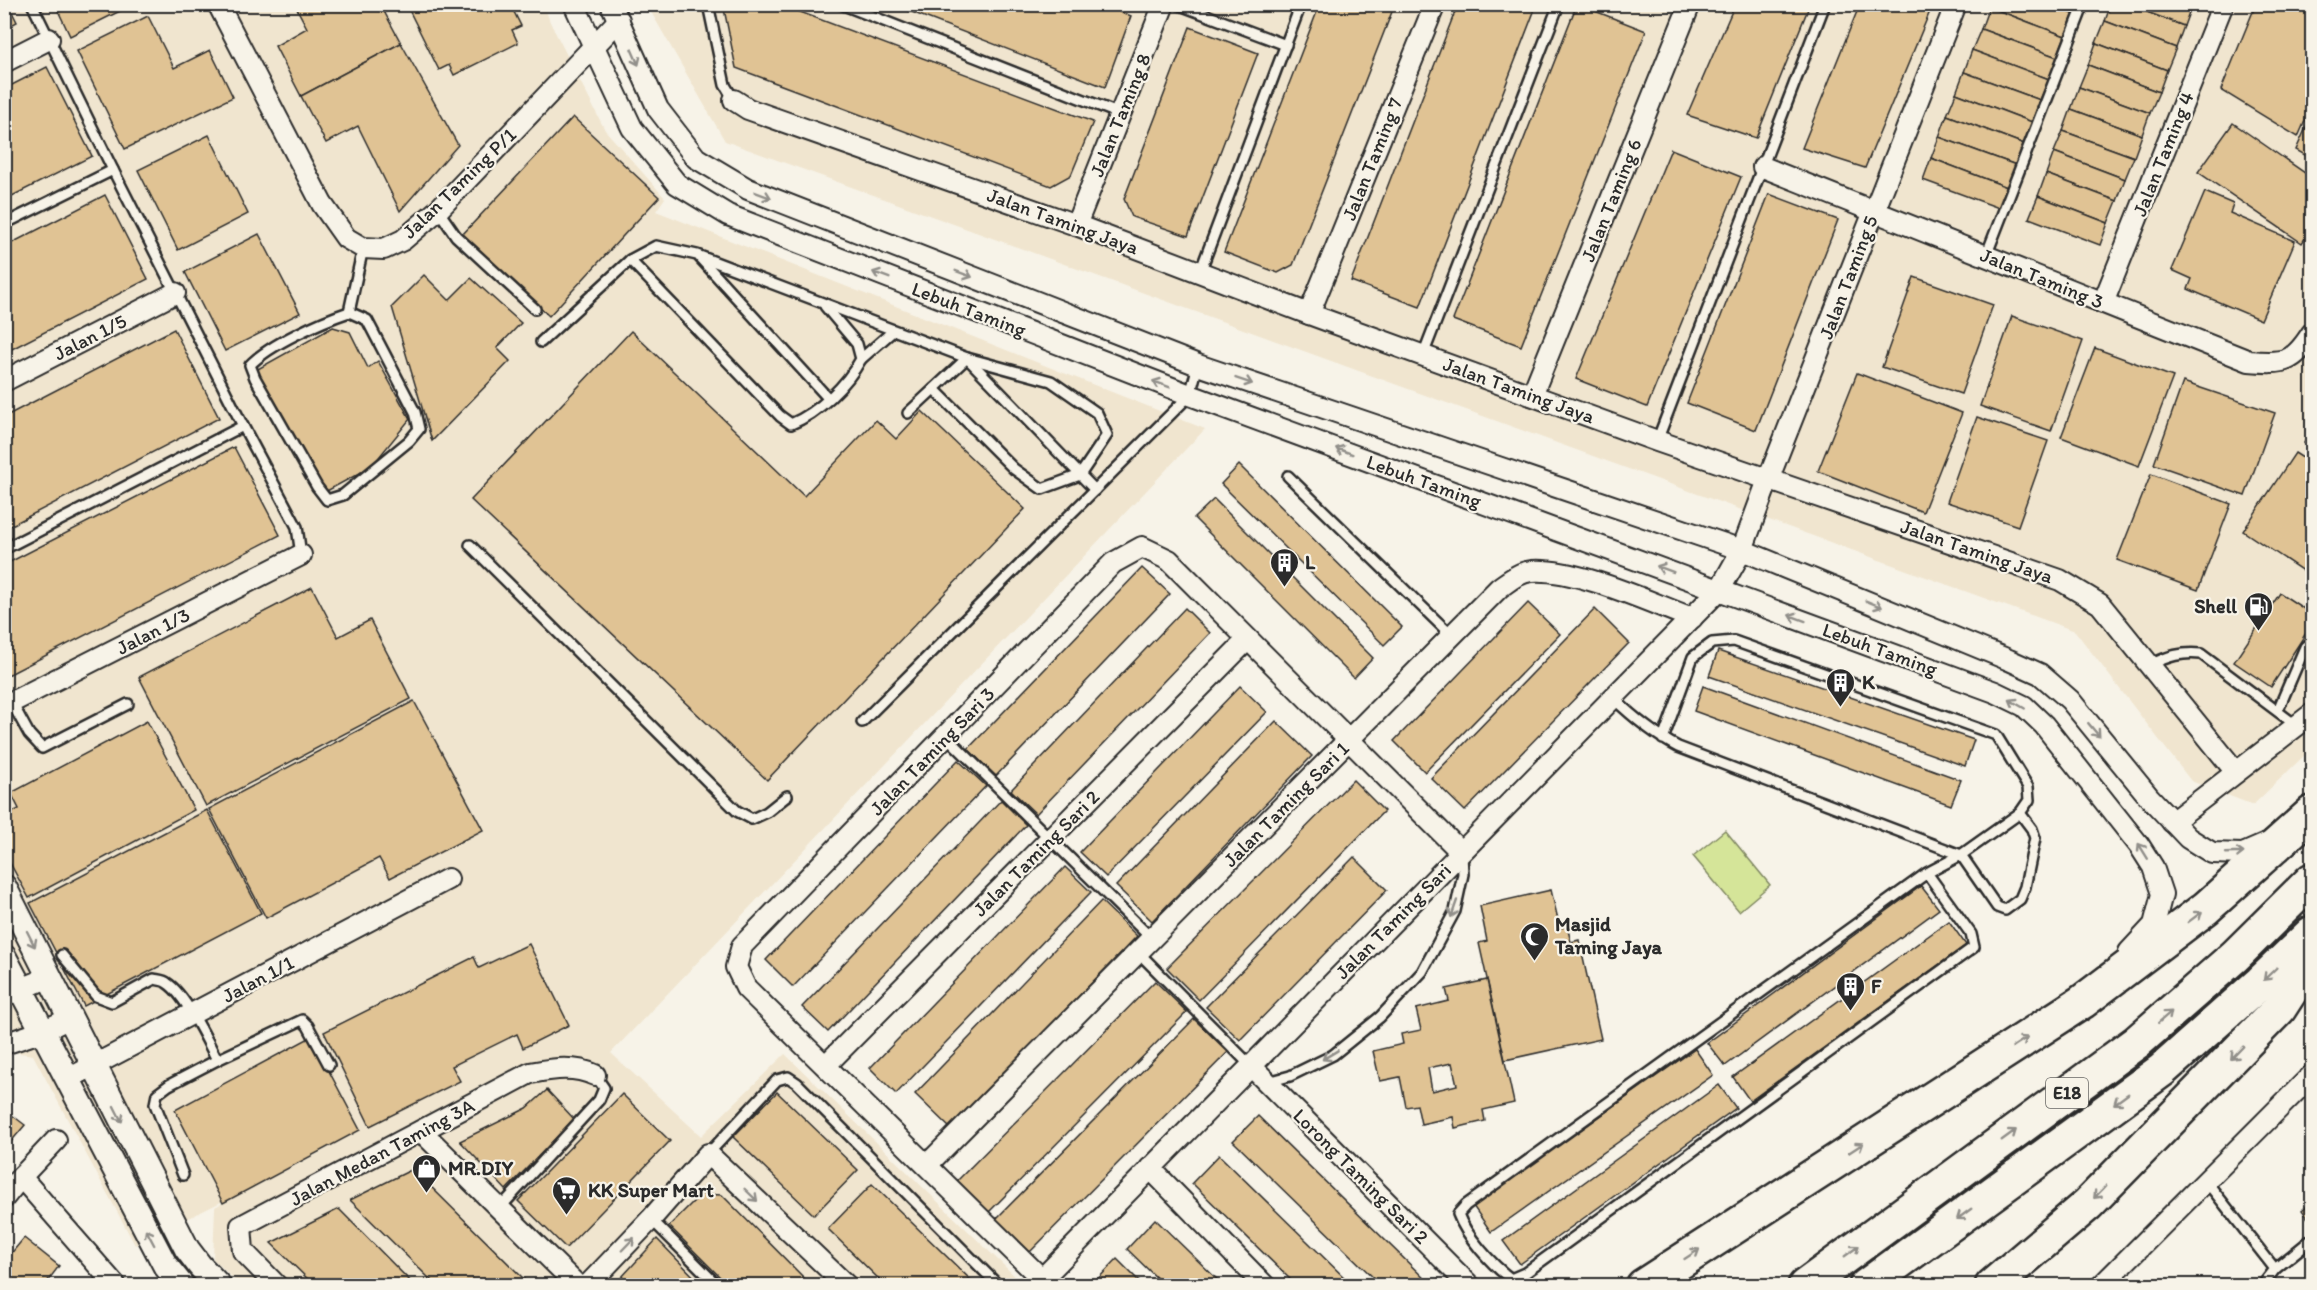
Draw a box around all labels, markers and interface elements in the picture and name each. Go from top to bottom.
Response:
one-way arrow [630,48,642,66]
street label: Jalan Taming 8 [1084,50,1156,180]
street label: Jalan Taming 4 [2127,88,2199,220]
street label: Jalan Taming 7 [1337,94,1407,224]
street label: Jalan Taming P/1 [397,123,521,243]
street label: Jalan Taming 6 [1575,135,1647,265]
street label: Jalan Taming Jaya [984,182,1143,260]
one-way arrow [753,190,772,201]
street label: Jalan Taming 5 [1813,212,1883,342]
street label: Jalan Taming 3 [1977,242,2107,314]
one-way arrow [873,269,891,280]
one-way arrow [954,269,973,280]
street label: Lebuh Taming [908,276,1030,342]
street label: Jalan 1/5 [50,308,130,366]
street label: Jalan Taming Jaya [1440,351,1599,429]
one-way arrow [1234,376,1253,387]
one-way arrow [1152,377,1171,388]
one-way arrow [1335,445,1354,456]
street label: Lebuh Taming [1363,449,1486,513]
street label: Jalan Taming Jaya [1898,514,2057,588]
building icon: L [1268,546,1300,588]
place label: L [1305,550,1316,574]
one-way arrow [1656,562,1675,573]
fuel station icon: Shell [2242,590,2274,632]
place label: Shell [2194,594,2237,618]
one-way arrow [1865,599,1883,610]
street label: Jalan 1/3 [112,602,194,660]
one-way arrow [1788,611,1806,622]
street label: Lebuh Taming [1819,617,1942,681]
building icon: K [1825,666,1857,708]
place label: K [1862,670,1876,694]
street label: Jalan Taming Sari 3 [865,682,1000,820]
one-way arrow [2009,697,2026,709]
one-way arrow [2088,722,2101,738]
street label: Jalan Taming Sari 1 [1218,736,1354,872]
street label: Jalan Taming Sari 2 [968,784,1105,921]
one-way arrow [2137,843,2149,860]
one-way arrow [2225,847,2245,859]
street label: Jalan Taming Sari [1330,858,1456,984]
one-way arrow [1448,900,1459,918]
one-way arrow [2187,910,2203,923]
place label: Masjid Taming Jaya [1554,912,1662,960]
mosque icon: Masjid Taming Jaya [1518,920,1550,962]
one-way arrow [26,930,37,948]
street label: Jalan 1/1 [218,950,298,1008]
one-way arrow [2263,967,2278,981]
building icon: F [1834,970,1866,1012]
place label: F [1871,974,1882,998]
one-way arrow [2157,1010,2172,1024]
one-way arrow [2011,1036,2028,1048]
one-way arrow [2229,1045,2244,1060]
one-way arrow [1322,1050,1339,1062]
road number: E18 [2046,1078,2088,1108]
street label: Jalan Medan Taming 3A [286,1093,478,1211]
one-way arrow [2114,1093,2130,1106]
street label: Lorong Taming Sari 2 [1288,1103,1434,1249]
one-way arrow [113,1104,124,1122]
one-way arrow [2001,1129,2017,1141]
one-way arrow [1847,1142,1864,1154]
shop icon: MR.DIY [411,1152,443,1194]
place label: MR.DIY [448,1156,514,1180]
supermarket icon: KK Super Mart [551,1174,583,1216]
place label: KK Super Mart [588,1178,714,1203]
one-way arrow [2093,1184,2107,1199]
one-way arrow [743,1187,758,1201]
one-way arrow [1956,1208,1972,1220]
one-way arrow [144,1229,156,1246]
one-way arrow [620,1236,635,1251]
one-way arrow [1844,1245,1860,1257]
one-way arrow [1683,1247,1700,1259]

